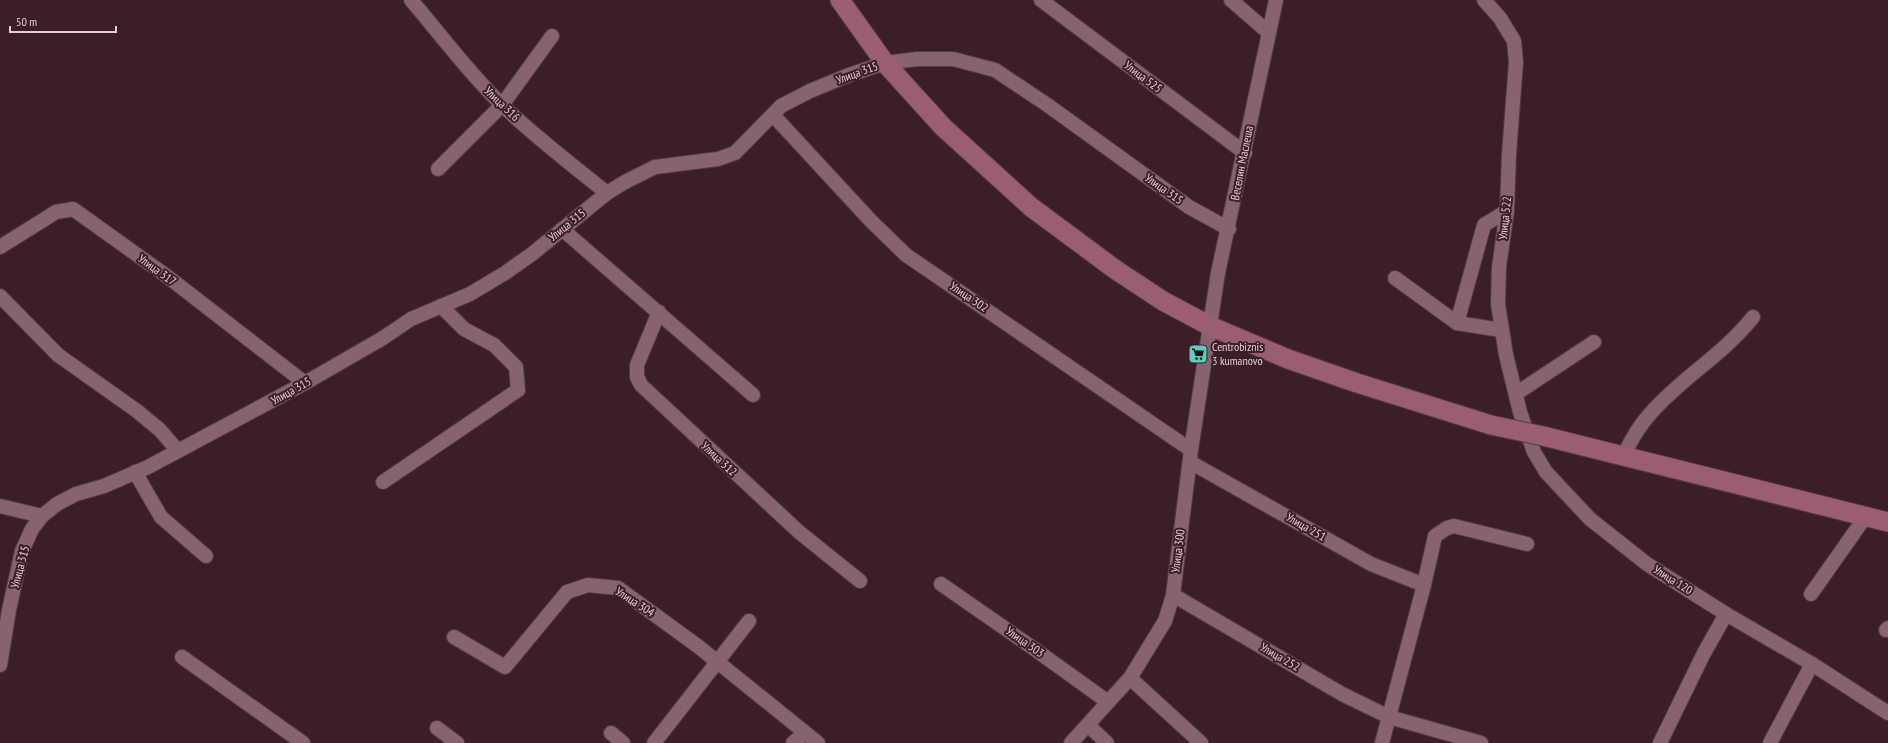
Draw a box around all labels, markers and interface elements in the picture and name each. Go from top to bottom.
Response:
scale bar [10,8,116,34]
text: 50 m [16,14,37,29]
street label: Улица 315 [834,58,880,87]
street label: Улица 525 [1121,58,1165,96]
street label: Улица 316 [481,83,523,124]
street label: Веселин Маслеша [1227,124,1256,201]
street label: Улица 315 [1142,170,1186,207]
street label: Улица 522 [1495,196,1514,240]
street label: Улица 315 [545,205,588,244]
street label: Улица 317 [135,251,179,288]
street label: Улица 302 [947,278,992,315]
place label: Centrobiznis 3 kumanovo [1212,339,1263,368]
supermarket icon: Centrobiznis 3 kumanovo [1187,343,1209,365]
street label: Улица 315 [268,373,313,408]
street label: Улица 312 [698,438,740,479]
street label: Улица 251 [1284,509,1329,544]
street label: Улица 300 [1167,528,1188,573]
street label: Улица 315 [7,544,32,590]
street label: Улица 120 [1651,562,1696,597]
street label: Улица 304 [613,583,658,620]
street label: Улица 303 [1003,623,1047,660]
street label: Улица 252 [1258,639,1303,674]

